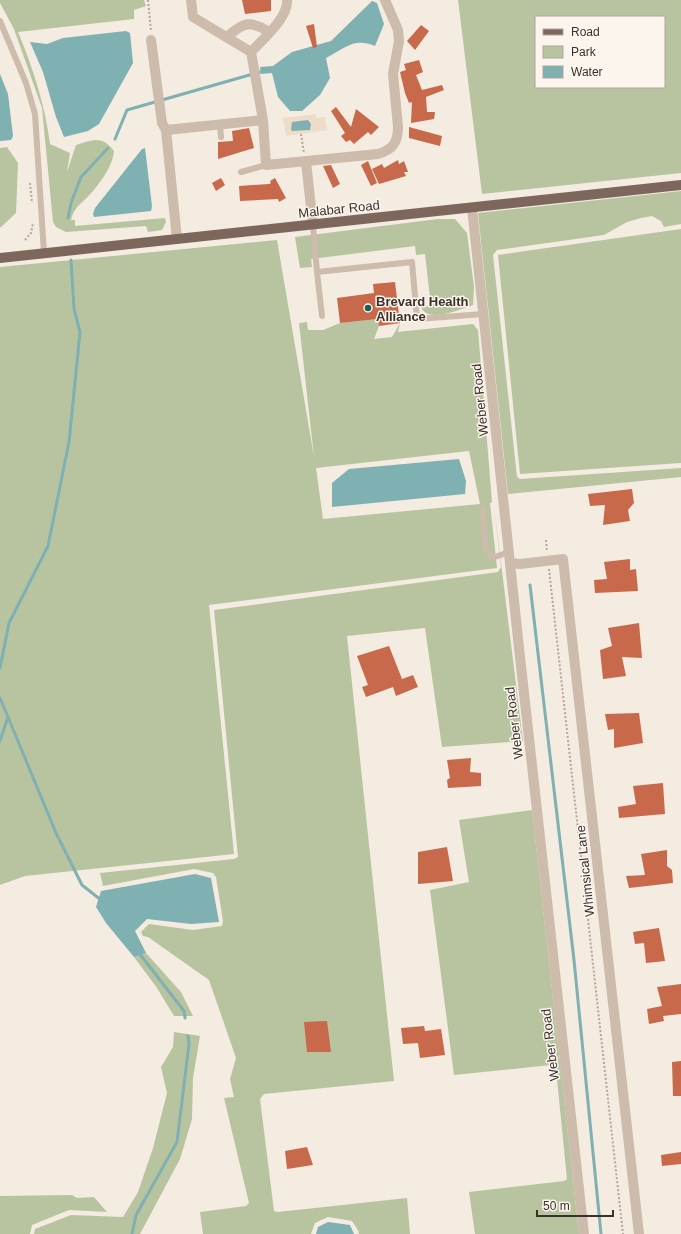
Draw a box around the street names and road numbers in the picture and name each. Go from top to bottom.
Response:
street label: Malabar Road [298,197,380,221]
street label: Weber Road [469,363,491,437]
street label: Weber Road [502,686,526,760]
street label: Whimsical Lane [573,825,597,917]
street label: Weber Road [538,1008,562,1082]

